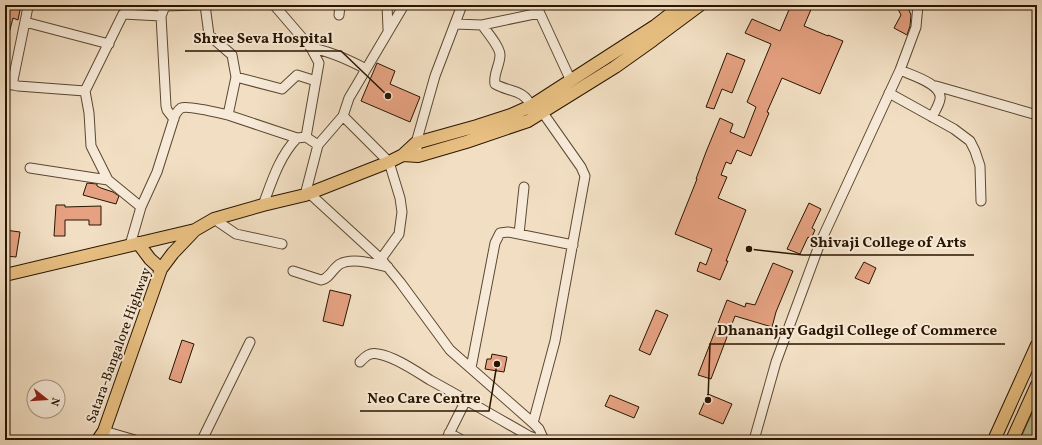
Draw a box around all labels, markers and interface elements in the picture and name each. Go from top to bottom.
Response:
callout: Shree Seva Hospital [185,24,341,51]
text: Shree Seva Hospital [193,29,333,50]
callout: Shivaji College of Arts [803,228,974,255]
text: Shivaji College of Arts [810,233,966,254]
street label: Satara-Bangalore Highway [82,265,157,426]
callout: Dhananjay Gadgil College of Commerce [710,317,1005,344]
text: Dhananjay Gadgil College of Commerce [717,321,997,342]
north arrow [26,379,66,419]
callout: Neo Care Centre [360,384,489,411]
text: Neo Care Centre [367,389,481,410]
text: N [46,395,62,408]

